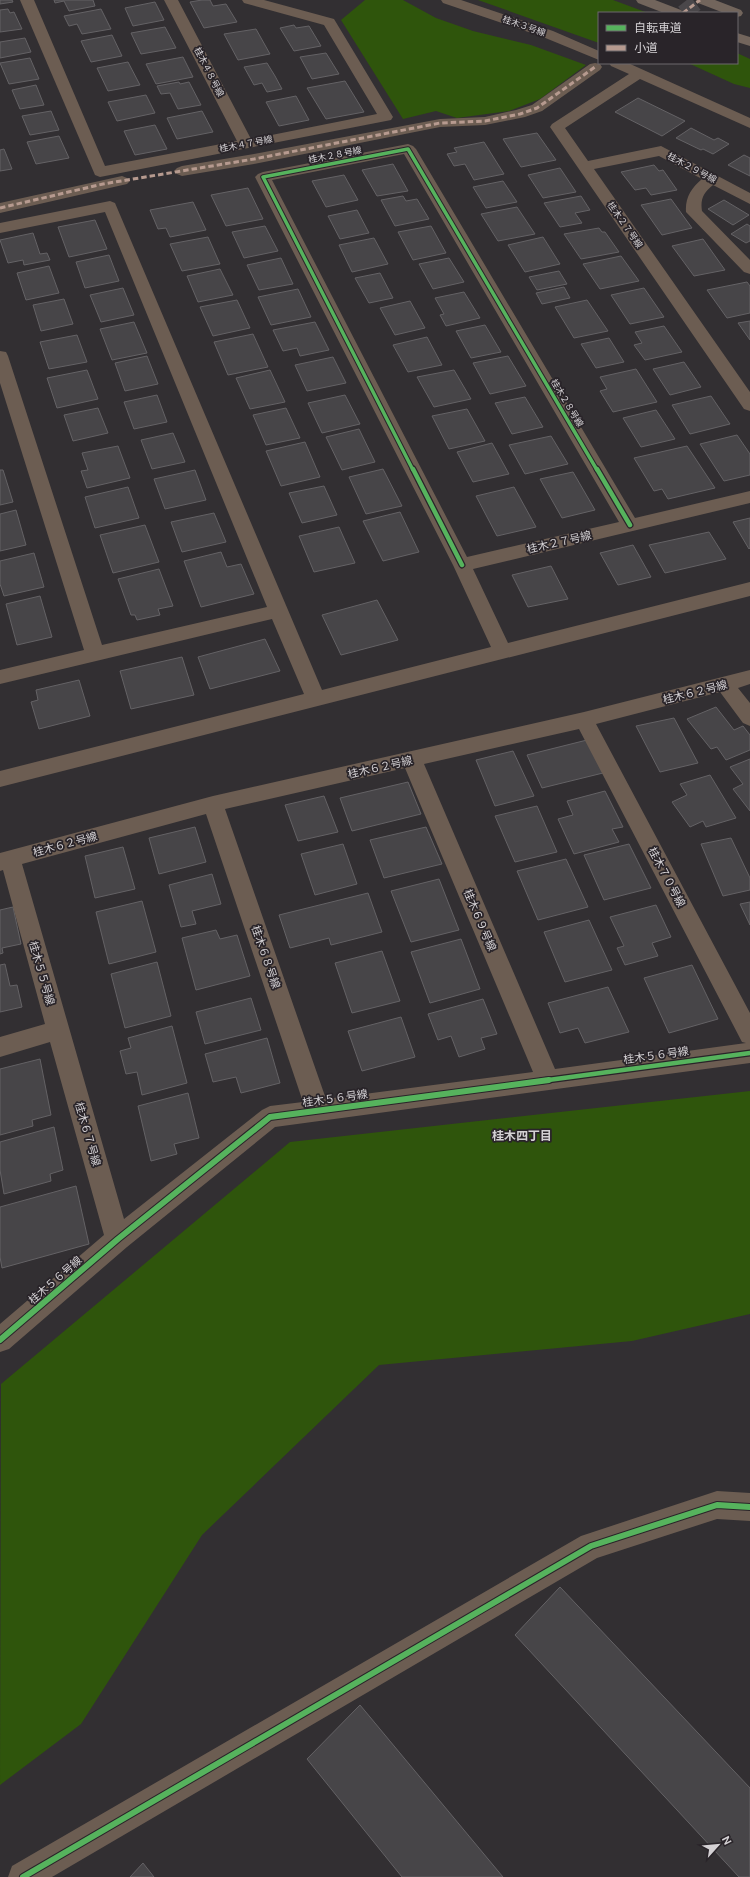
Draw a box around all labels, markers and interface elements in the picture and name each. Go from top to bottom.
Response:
legend [598,12,738,64]
street label: 桂木３号線 [501,14,548,38]
text: 自転車道 [634,21,682,34]
text: 小道 [634,41,658,54]
street label: 桂木４８号線 [192,46,226,99]
street label: 桂木４７号線 [219,134,274,154]
street label: 桂木２８号線 [308,145,363,165]
street label: 桂木２９号線 [666,151,719,186]
street label: 桂木２７号線 [605,200,645,251]
street label: 桂木２８号線 [549,377,586,430]
street label: 桂木２７号線 [525,529,593,555]
street label: 桂木６２号線 [662,678,728,706]
street label: 桂木６２号線 [346,754,414,780]
street label: 桂木６２号線 [32,830,98,858]
street label: 桂木７０号線 [646,845,688,909]
street label: 桂木６９号線 [462,887,498,953]
street label: 桂木６８号線 [250,924,282,990]
street label: 桂木５５号線 [27,940,57,1006]
street label: 桂木５６号線 [622,1044,690,1066]
street label: 桂木５６号線 [301,1087,369,1109]
street label: 桂木６７号線 [73,1101,103,1167]
district label: 桂木四丁目 [492,1129,552,1142]
street label: 桂木５６号線 [26,1254,84,1306]
north arrow [698,1825,738,1865]
text: N [720,1834,734,1847]

